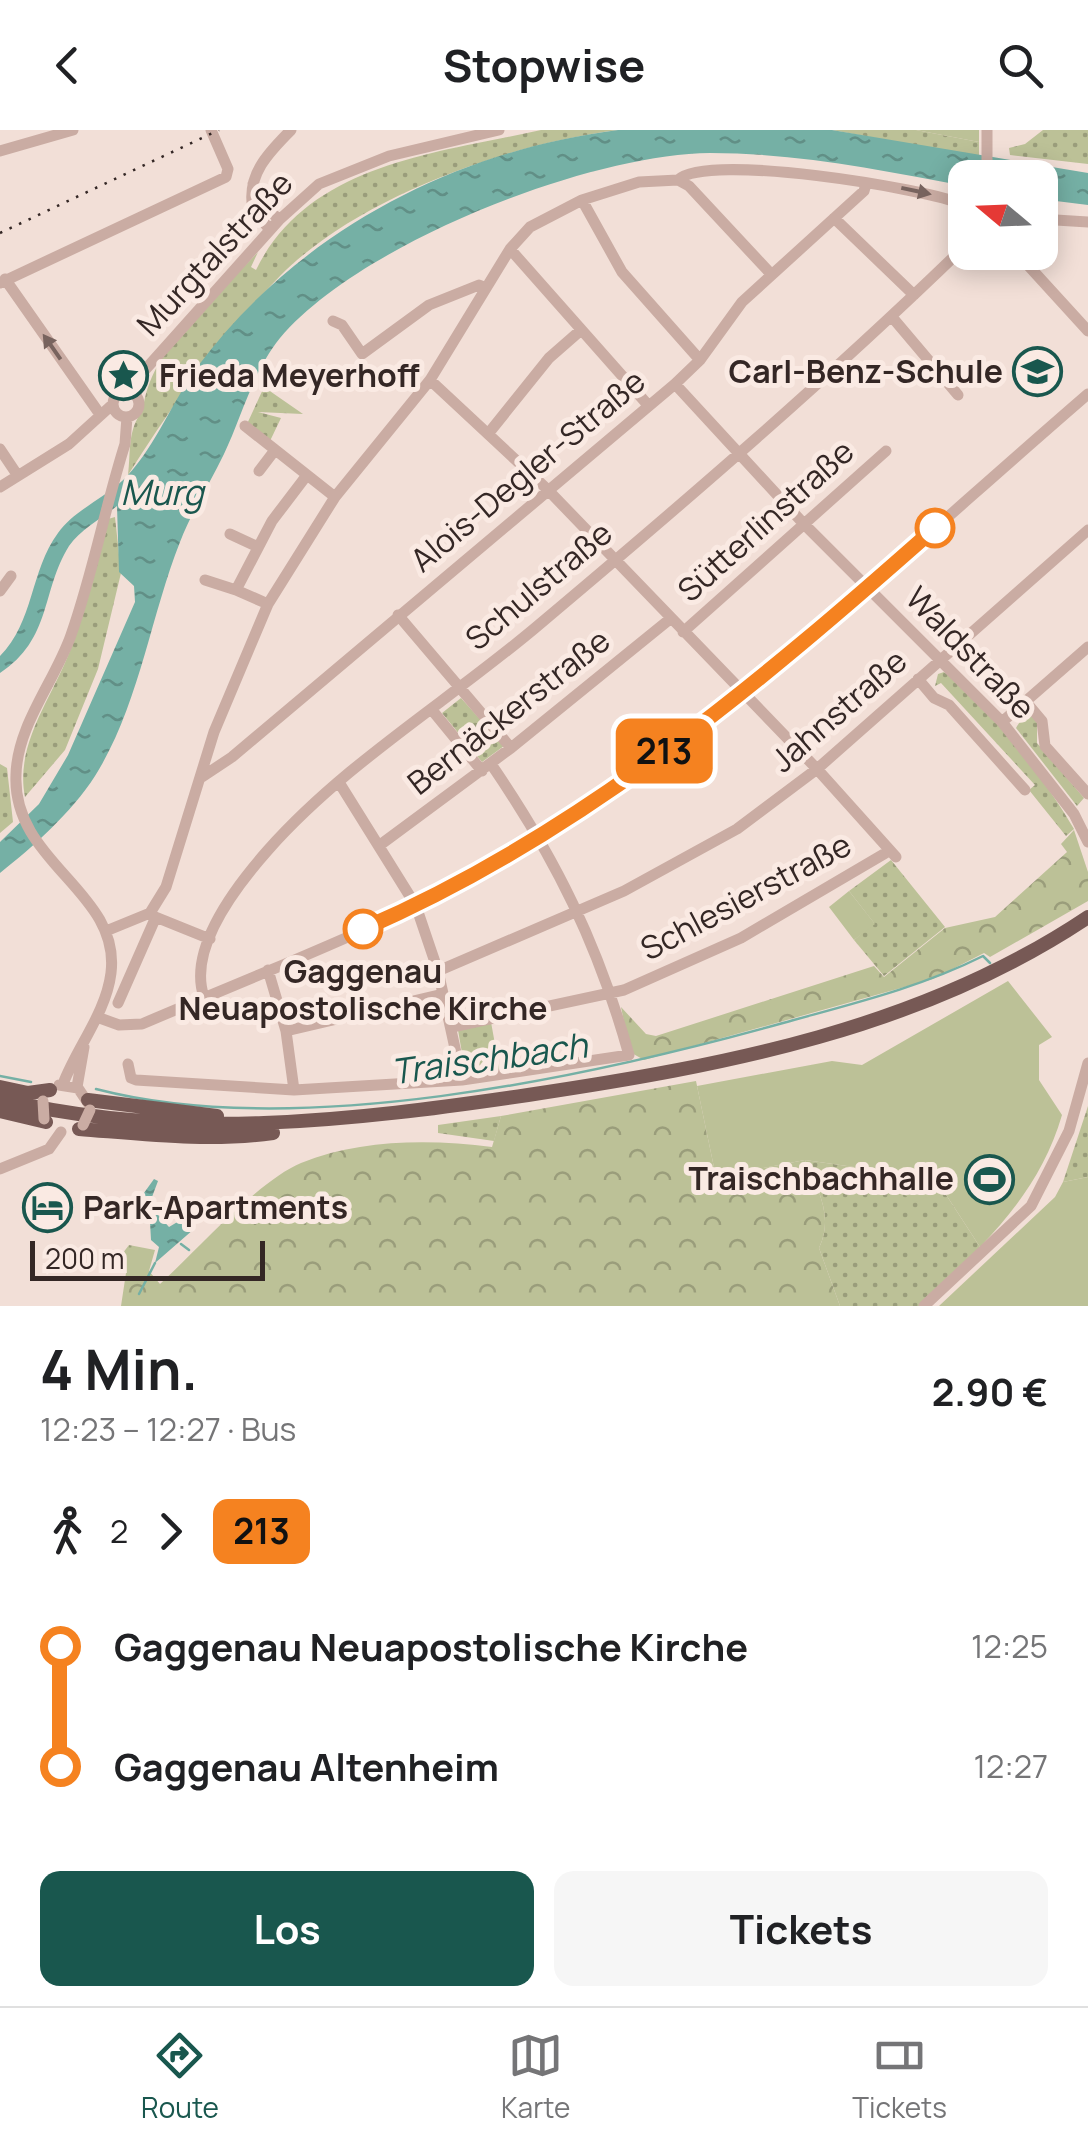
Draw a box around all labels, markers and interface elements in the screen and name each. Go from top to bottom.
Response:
text: Stopwise [443,34,645,96]
icon: back [40,38,95,93]
icon: search [993,38,1048,93]
north arrow [948,160,1058,270]
map controls [948,160,1058,270]
street label: Murgtalstraße [127,162,302,345]
one-way arrow [901,184,932,199]
one-way arrow [43,333,62,360]
school or university icon: Carl-Benz-Schule [1012,346,1064,398]
place label: Carl-Benz-Schule [729,349,1003,393]
place icon: Frieda Meyerhoff [98,350,150,402]
place label: Frieda Meyerhoff [159,353,420,397]
street label: Alois-Degler-Straße [401,359,654,581]
street label: Sütterlinstraße [668,429,863,611]
water label: Murg [121,468,206,516]
unlabelled marker [916,509,954,547]
street label: Schulstraße [456,511,621,660]
street label: Waldstraße [896,576,1045,728]
street label: Bernäckerstraße [398,618,619,804]
street label: Jahnstraße [761,639,916,782]
line badge: 213 [606,718,722,784]
text: 213 [636,727,692,775]
street label: Schlesierstraße [632,822,859,970]
marker: Gaggenau Neuapostolische Kirche [344,910,382,948]
place label: Gaggenau Neuapostolische Kirche [178,949,548,1030]
water label: Traischbach [388,1020,591,1096]
sports icon: Traischbachhalle [963,1153,1015,1205]
place label: Traischbachhalle [688,1156,954,1200]
hotel icon: Park-Apartments [22,1182,74,1234]
place label: Park-Apartments [83,1185,348,1229]
scale bar [30,1236,265,1280]
text: 200 m [45,1239,124,1277]
text: 4 Min. [40,1331,198,1407]
text: 2.90 € [932,1365,1048,1417]
text: 12:23 – 12:27 · Bus [40,1407,296,1451]
icon: walk [40,1504,95,1559]
icon: forward [143,1504,198,1559]
text: 213 [233,1507,290,1555]
text: 2 [110,1509,128,1553]
text: Gaggenau Neuapostolische Kirche [114,1620,748,1672]
text: 12:25 [971,1624,1048,1668]
text: Gaggenau Altenheim [114,1740,499,1792]
text: 12:27 [973,1744,1048,1788]
button: Los [40,1871,534,1986]
button: Tickets [554,1871,1048,1986]
tab: Route [141,2028,219,2126]
tab: Karte [501,2028,570,2126]
tab: Tickets [852,2028,947,2126]

